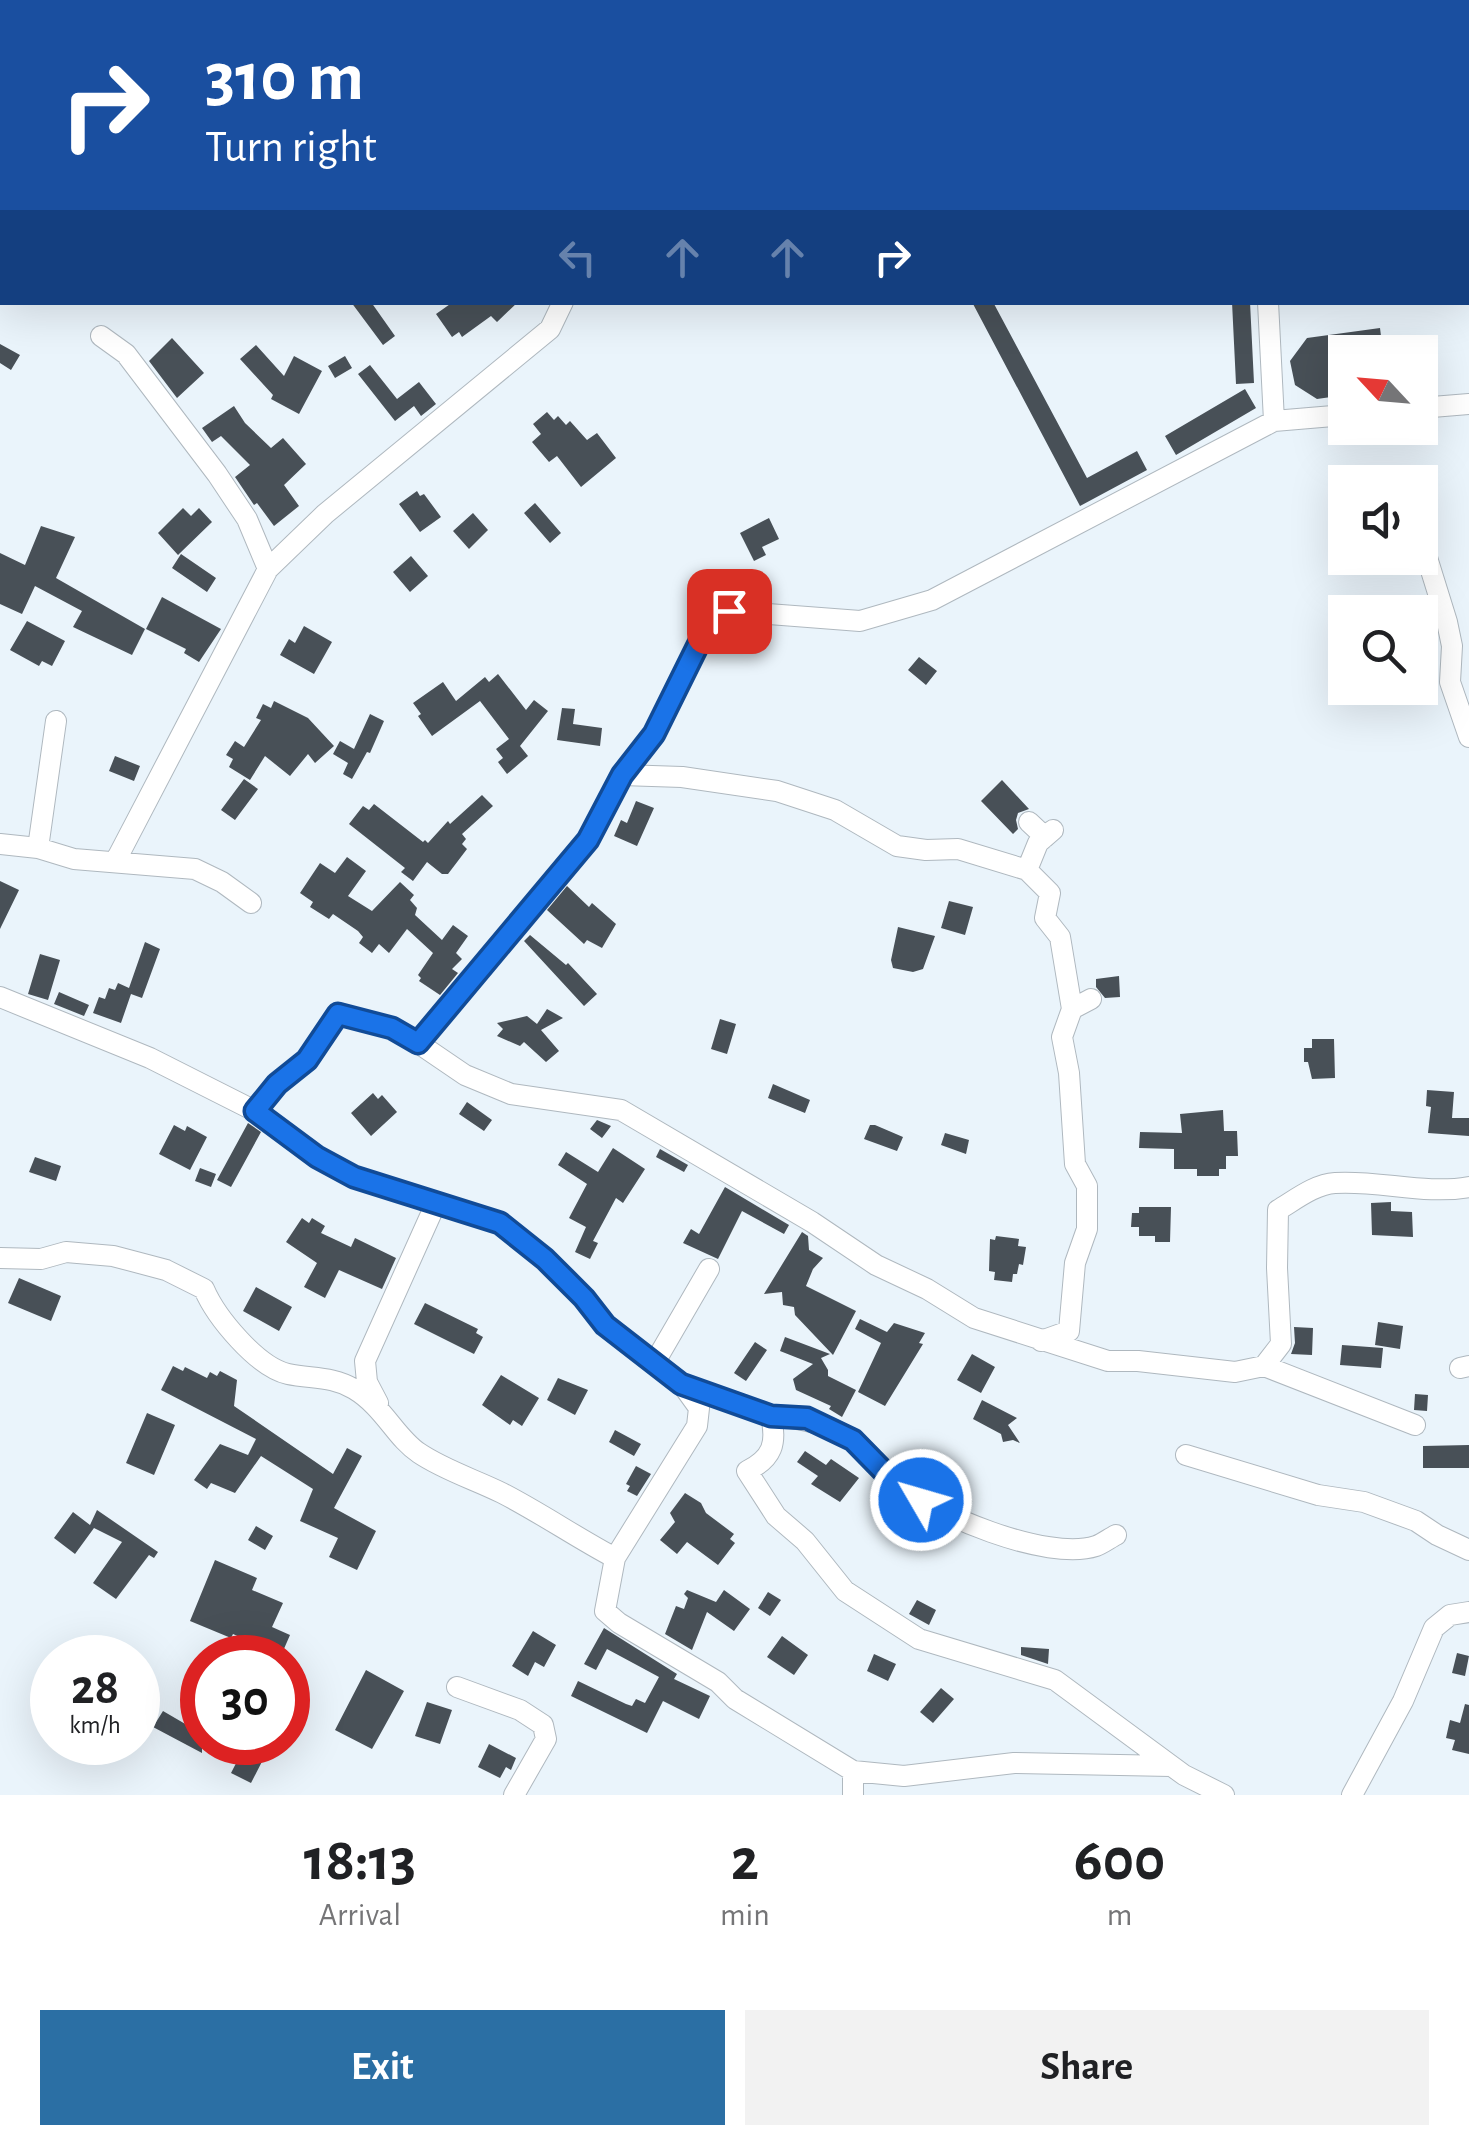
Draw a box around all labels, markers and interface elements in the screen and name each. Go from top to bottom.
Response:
icon: right [40,40,170,170]
text: 310 m [205,43,364,113]
text: Turn right [205,125,377,170]
icon: left [550,230,605,285]
icon: ahead [655,230,710,285]
icon: ahead [760,230,815,285]
icon: right [865,230,920,285]
north arrow [1328,335,1438,445]
map controls [1328,335,1438,705]
button: sound [1328,465,1438,575]
pin [687,569,772,654]
icon: arrive [702,584,757,639]
button: search [1328,595,1438,705]
position arrow [869,1448,973,1552]
speed limit sign: 30 [180,1635,310,1765]
text: 28 [71,1663,119,1713]
text: km/h [69,1713,121,1738]
text: 18:13 [304,1831,416,1891]
text: 2 [731,1831,759,1891]
text: 600 [1074,1831,1165,1891]
text: Arrival [319,1899,401,1931]
text: min [720,1899,770,1931]
text: m [1107,1899,1132,1931]
button: Exit [40,2010,725,2125]
button: Share [745,2010,1429,2125]

